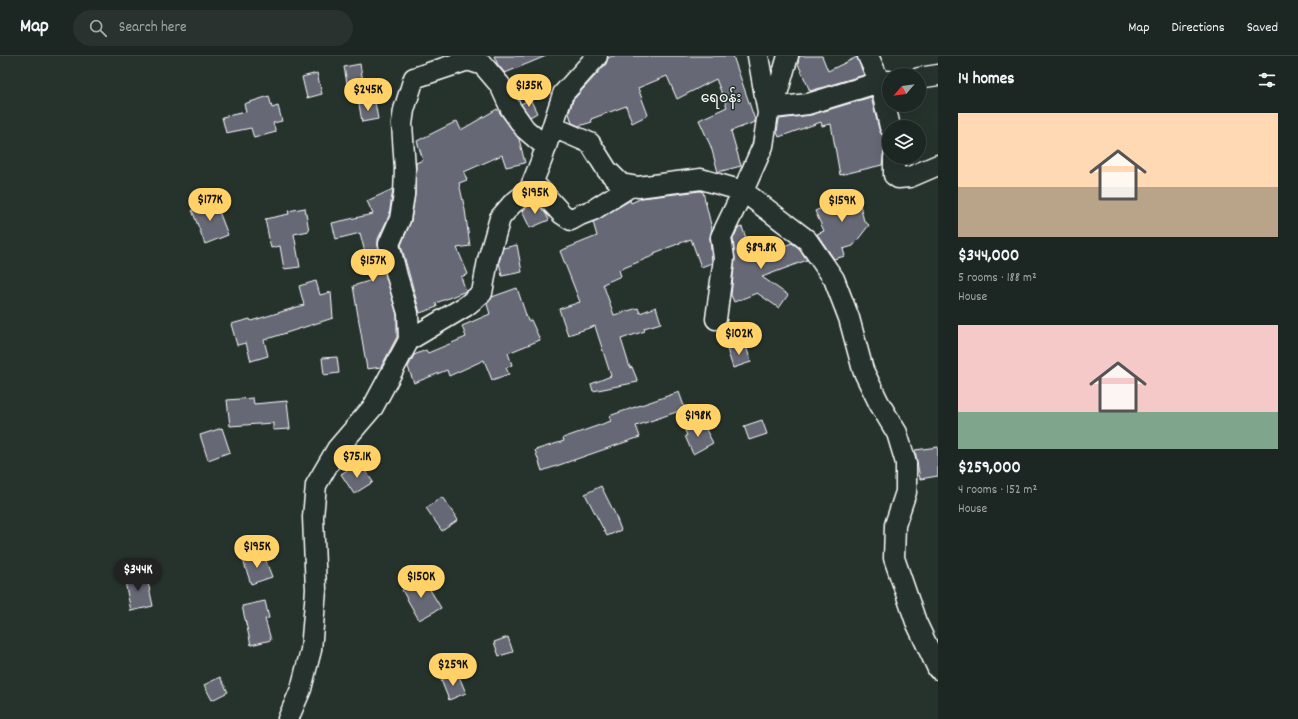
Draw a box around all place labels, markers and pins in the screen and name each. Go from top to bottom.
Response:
pin: $135K [501,74,557,108]
pin: $245K [340,78,396,112]
pin: $195K [507,181,563,215]
pin: $177K [182,188,238,222]
pin: $159K [814,189,870,223]
pin: $89.8K [728,236,794,270]
pin: $157K [345,249,401,283]
pin: $102K [711,322,767,356]
pin: $198K [670,404,726,438]
pin: $75.1K [324,445,390,479]
pin: $195K [229,535,285,569]
pin: $344K [110,558,166,592]
pin: $150K [393,565,449,599]
pin: $259K [425,653,481,687]

